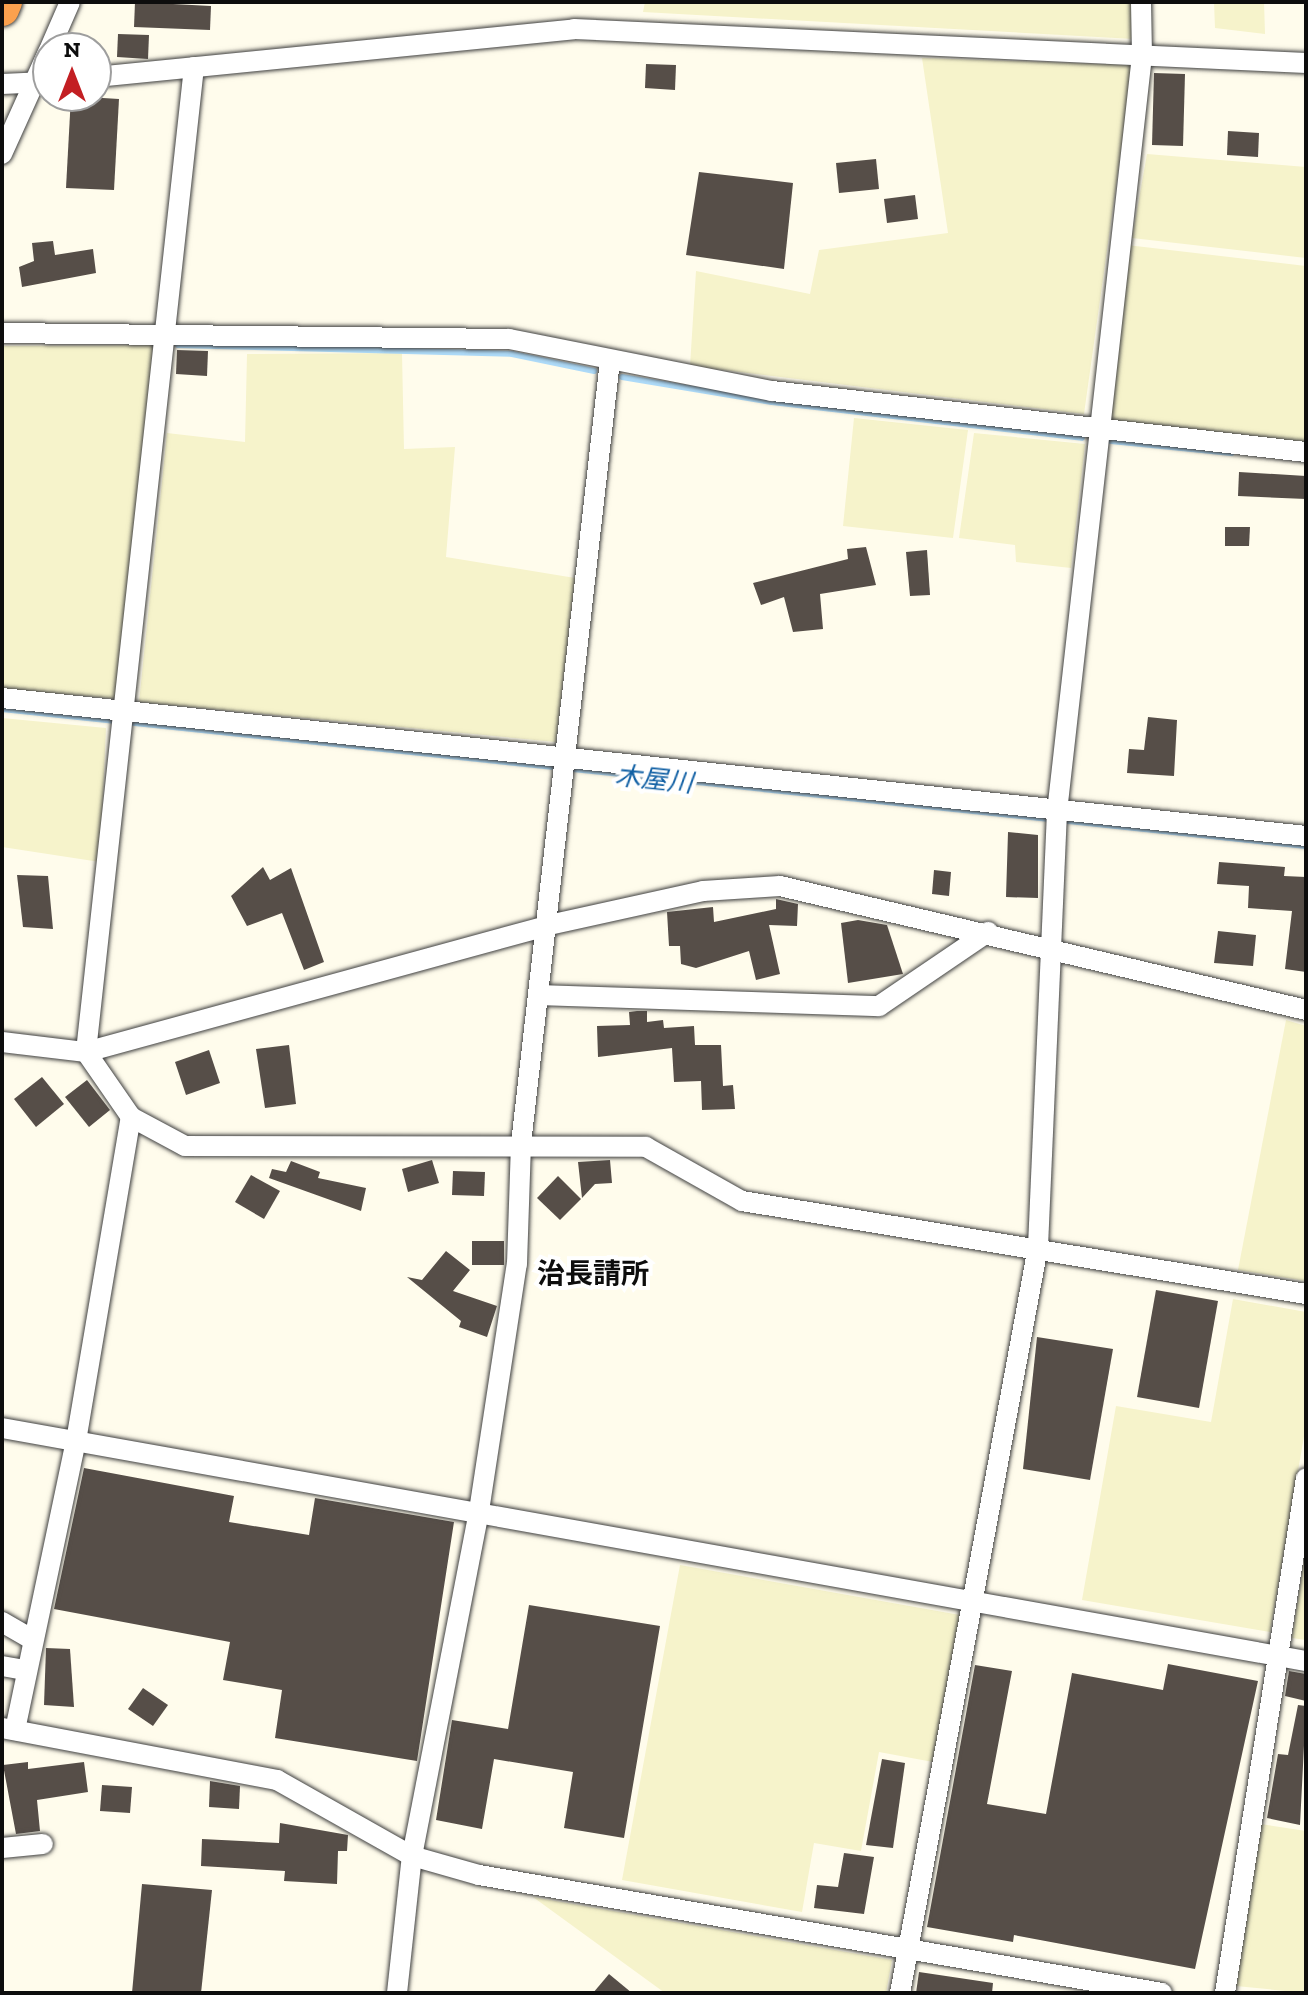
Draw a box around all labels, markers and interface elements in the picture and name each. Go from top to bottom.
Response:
north arrow [32,32,112,112]
text: N [64,36,80,63]
water label: 木屋川 [614,760,694,800]
district label: 治長請所 [537,1257,649,1291]

